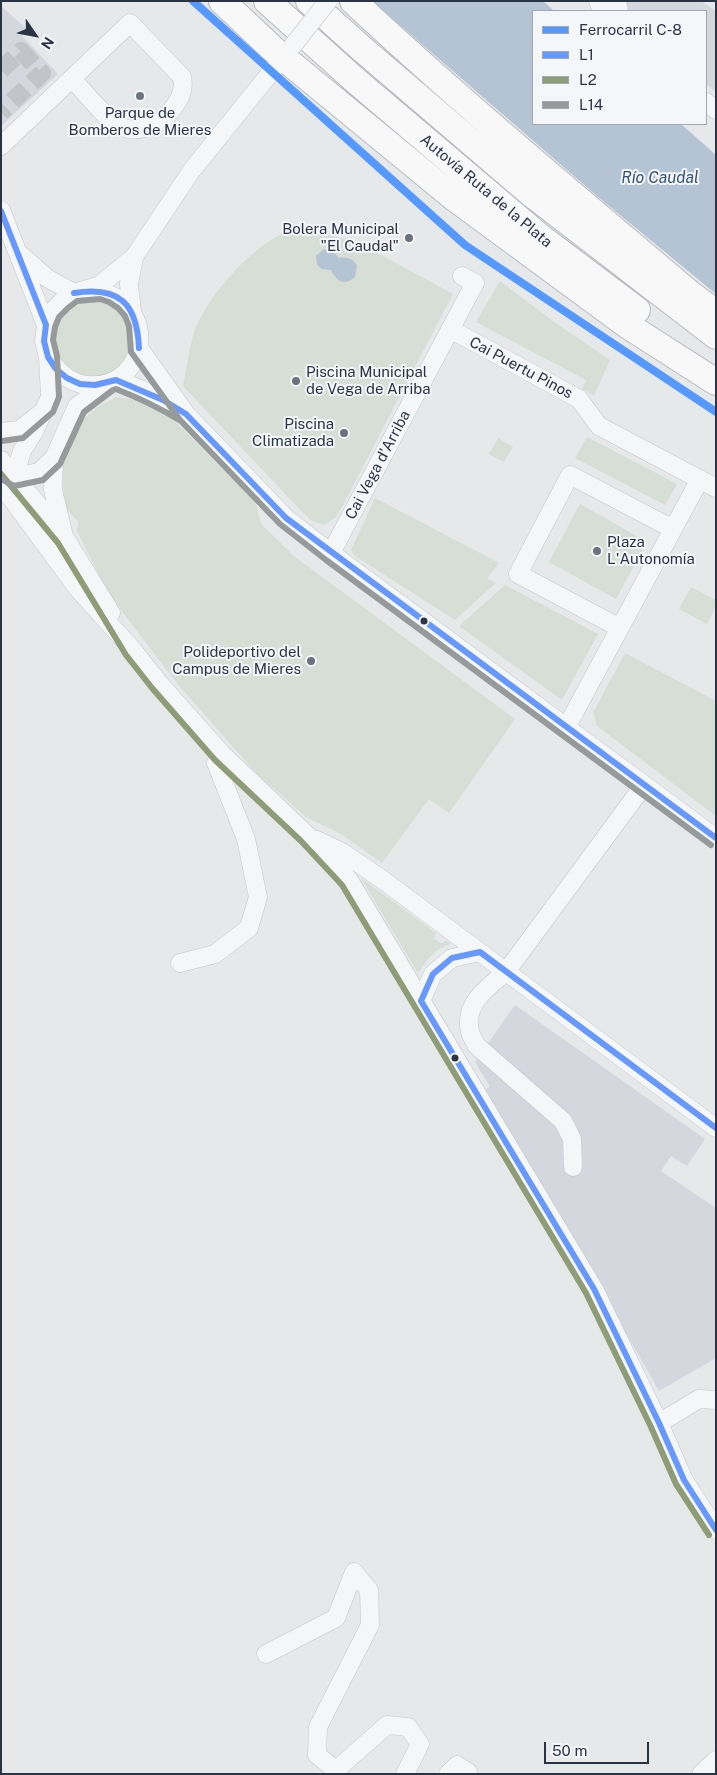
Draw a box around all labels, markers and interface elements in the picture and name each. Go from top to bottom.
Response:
north arrow [10,10,60,60]
legend [532,10,707,125]
text: Ferrocarril C-8 [579,21,682,38]
text: N [38,34,57,52]
text: L1 [579,46,594,63]
text: L2 [579,71,597,88]
marker: Parque de Bomberos de Mieres [134,90,146,102]
text: L14 [579,96,603,113]
place label: Parque de Bomberos de Mieres [69,104,211,139]
street label: Autovía Ruta de la Plata [416,131,556,251]
water label: Río Caudal [621,168,699,188]
place label: Bolera Municipal "El Caudal" [282,220,399,255]
marker: Bolera Municipal "El Caudal" [403,232,415,244]
street label: Cai Puertu Pinos [466,333,576,403]
place label: Piscina Municipal de Vega de Arriba [306,363,430,398]
marker: Piscina Municipal de Vega de Arriba [290,375,302,387]
street label: Cai Vega d'Arriba [342,408,414,522]
place label: Piscina Climatizada [252,415,334,450]
marker: Piscina Climatizada [338,427,350,439]
place label: Plaza L'Autonomía [607,533,695,568]
marker: Plaza L'Autonomía [591,545,603,557]
unlabelled marker [419,616,429,626]
place label: Polideportivo del Campus de Mieres [172,643,301,678]
marker: Polideportivo del Campus de Mieres [305,655,317,667]
unlabelled marker [450,1053,460,1063]
scale bar [547,1732,652,1764]
text: 50 m [552,1742,587,1759]

